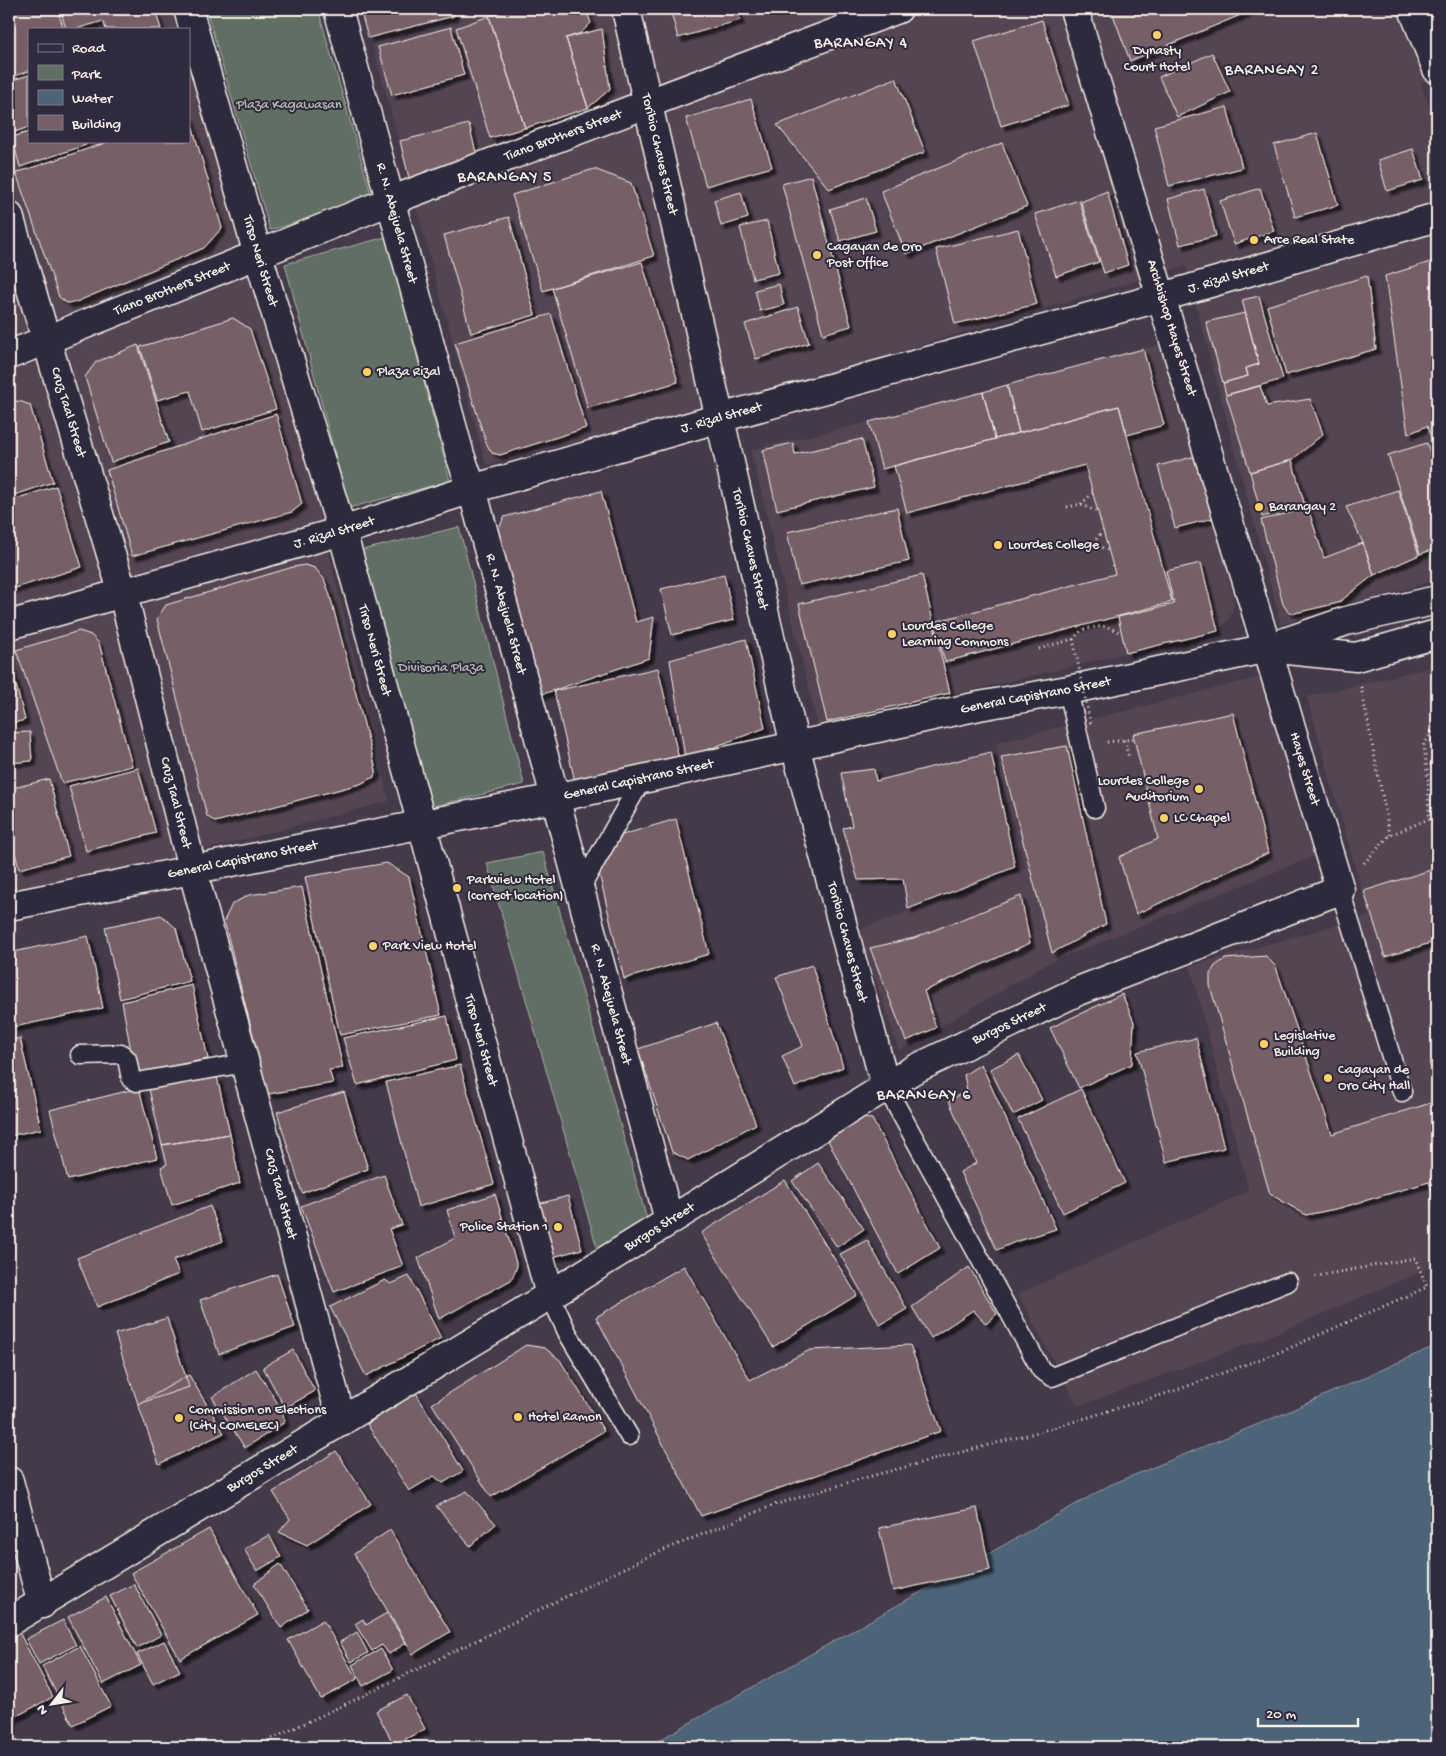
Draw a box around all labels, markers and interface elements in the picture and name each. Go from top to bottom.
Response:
legend [28,28,190,142]
marker: Dynasty Court Hotel [1151,29,1163,41]
district label: BARANGAY 4 [813,35,908,54]
text: Road [72,40,106,58]
place label: Dynasty Court Hotel [1124,43,1190,76]
district label: BARANGAY 2 [1224,62,1319,81]
text: Park [71,66,102,84]
text: Water [72,90,114,108]
street label: Toribio Chaves Street [637,91,682,218]
park label: Plaza Kagawasan [235,97,342,114]
street label: Tiano Brothers Street [501,105,625,166]
text: Building [71,116,121,134]
street label: R. N. Abejuela Street [372,161,422,287]
district label: BARANGAY 5 [456,169,553,188]
street label: Tirso Neri Street [238,212,282,310]
place label: Arce Real State [1264,232,1355,249]
marker: Arce Real State [1248,234,1260,246]
place label: Cagayan de Oro Post Office [826,239,922,272]
marker: Cagayan de Oro Post Office [811,249,823,261]
street label: Tiano Brothers Street [110,257,234,321]
street label: Archbishop Hayes Street [1142,258,1200,399]
street label: J. Rizal Street [1186,258,1272,297]
place label: Plaza Rizal [376,364,440,381]
street label: Cruz Taal Street [47,365,90,461]
marker: Plaza Rizal [361,366,373,378]
street label: J. Rizal Street [679,398,765,437]
street label: Toribio Chaves Street [727,486,772,613]
place label: Barangay 2 [1268,499,1336,516]
marker: Barangay 2 [1253,501,1265,513]
street label: J. Rizal Street [292,512,378,553]
place label: Lourdes College [1008,537,1100,554]
marker: Lourdes College [992,539,1004,551]
street label: R. N. Abejuela Street [481,552,530,678]
street label: Tirso Neri Street [354,602,395,699]
place label: Lourdes College Learning Commons [902,618,1009,651]
marker: Lourdes College Learning Commons [886,628,898,640]
park label: Divisoria Plaza [397,660,485,677]
street label: General Capistrano Street [959,672,1114,718]
street label: Hayes Street [1285,730,1324,809]
street label: Cruz Taal Street [156,755,196,851]
street label: General Capistrano Street [562,755,716,804]
place label: Lourdes College Auditorium [1098,773,1190,806]
marker: Lourdes College Auditorium [1193,783,1205,795]
place label: LC Chapel [1174,810,1230,827]
marker: LC Chapel [1158,812,1170,824]
street label: General Capistrano Street [166,836,320,883]
place label: Parkview Hotel (correct location) [466,872,563,905]
street label: Toribio Chaves Street [823,879,871,1005]
marker: Parkview Hotel (correct location) [451,882,463,894]
place label: Park View Hotel [382,938,477,955]
marker: Park View Hotel [367,940,379,952]
street label: R. N. Abejuela Street [586,942,636,1068]
street label: Tirso Neri Street [460,992,502,1089]
street label: Burgos Street [969,998,1050,1049]
place label: Legislative Building [1273,1028,1336,1061]
marker: Legislative Building [1258,1038,1270,1050]
place label: Cagayan de Oro City Hall [1338,1062,1410,1095]
marker: Cagayan de Oro City Hall [1322,1072,1334,1084]
district label: BARANGAY 6 [876,1087,971,1106]
street label: Cruz Taal Street [260,1147,301,1242]
street label: Burgos Street [620,1198,699,1256]
place label: Police Station 1 [459,1219,548,1236]
marker: Police Station 1 [552,1221,564,1233]
place label: Commission on Elections (City COMELEC) [189,1402,327,1435]
place label: Hotel Ramon [528,1409,602,1426]
marker: Hotel Ramon [512,1411,524,1423]
marker: Commission on Elections (City COMELEC) [173,1412,185,1424]
street label: Burgos Street [223,1440,302,1497]
north arrow [28,1678,78,1728]
scale bar [1258,1696,1358,1728]
text: N [33,1701,53,1718]
text: 20 m [1266,1706,1296,1724]

